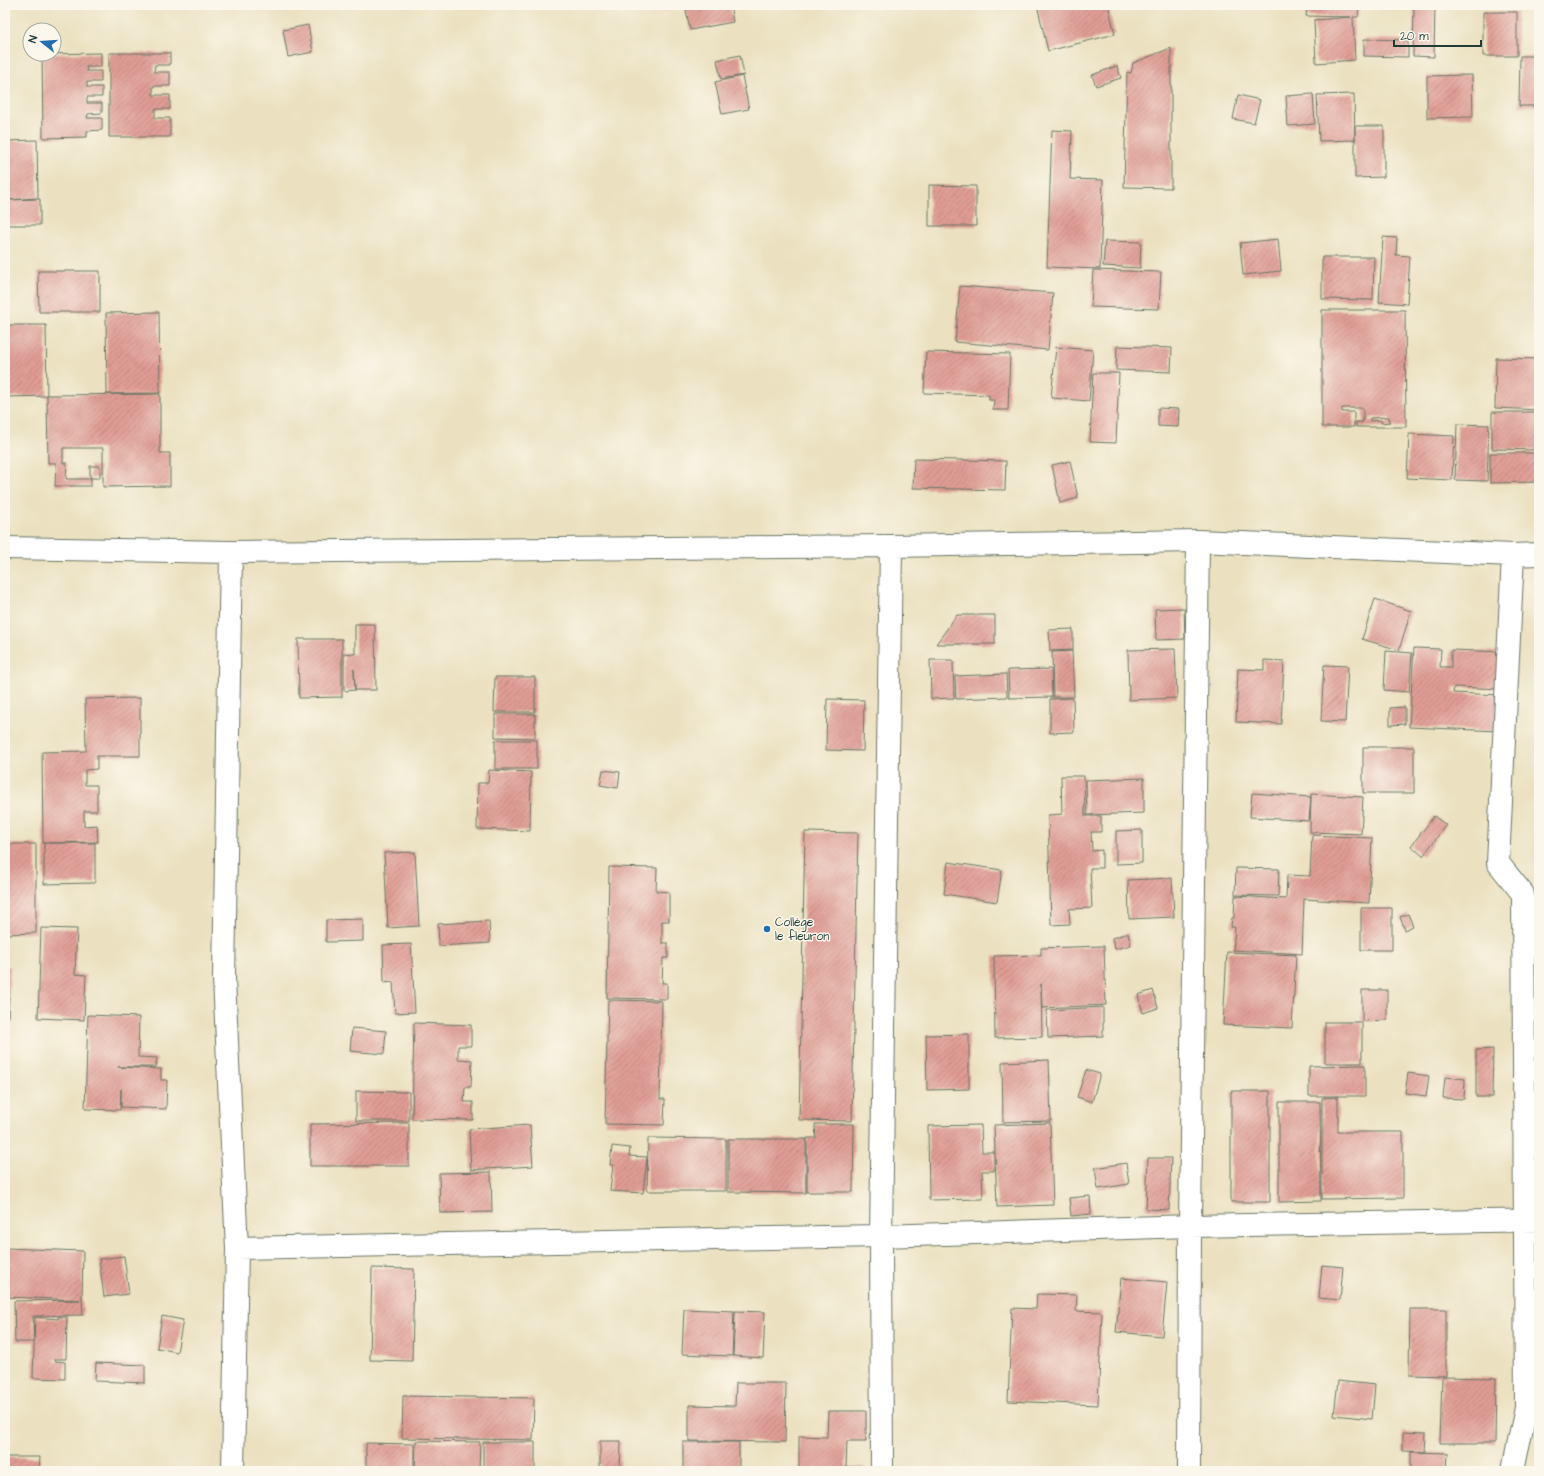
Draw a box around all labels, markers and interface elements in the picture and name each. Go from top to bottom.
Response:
north arrow [22,22,62,62]
scale bar [1394,22,1481,48]
text: 20 m [1400,28,1429,45]
text: N [25,34,41,45]
place label: Collège le fleuron [775,914,829,945]
marker: Collège le fleuron [762,924,772,934]

